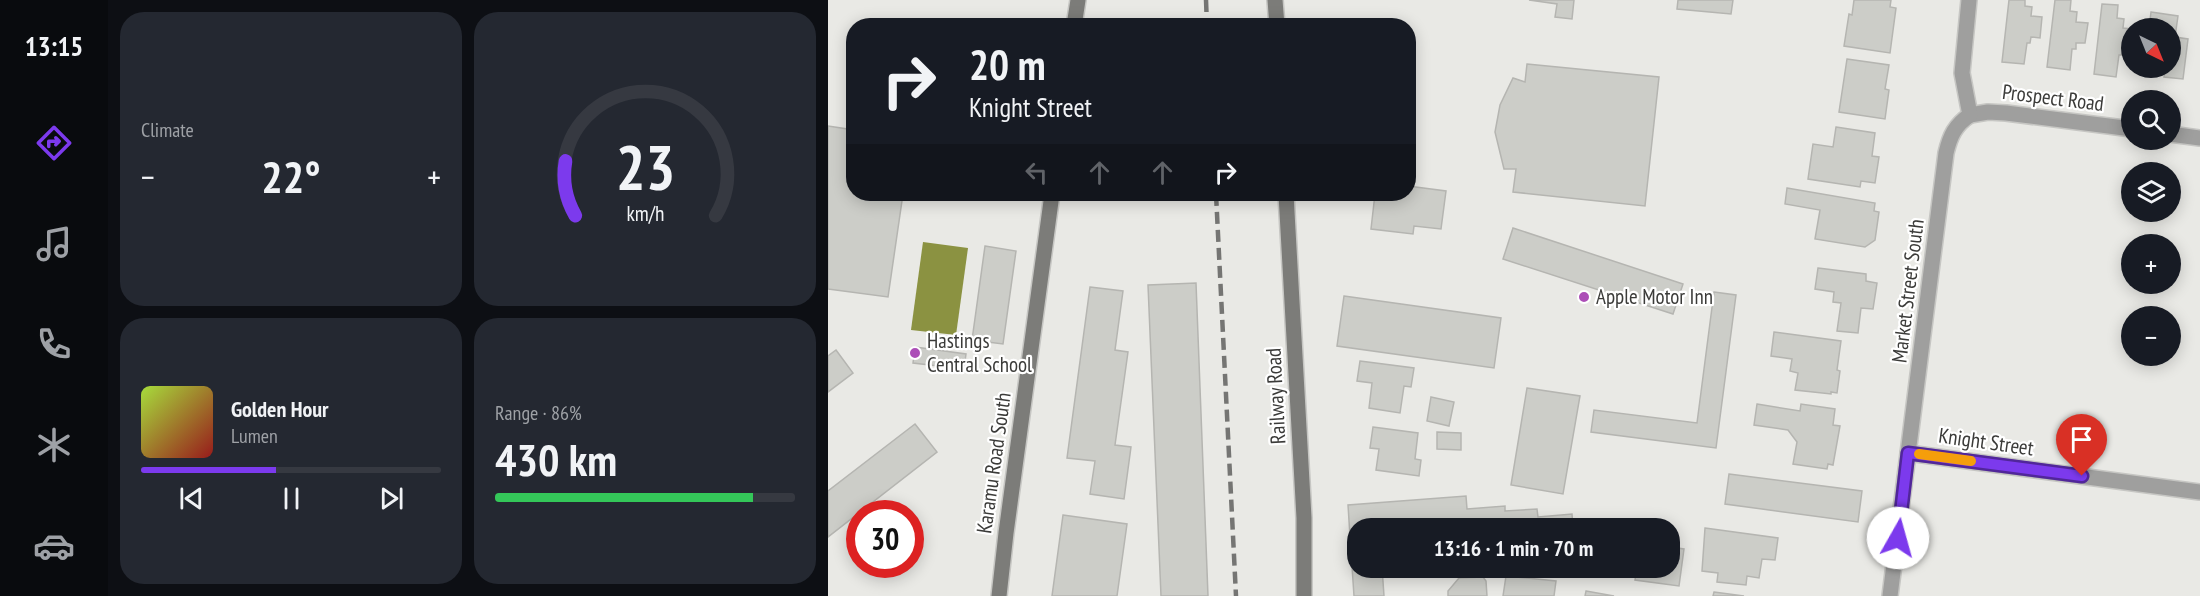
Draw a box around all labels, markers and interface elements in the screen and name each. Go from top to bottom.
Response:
north arrow [2121,18,2181,78]
map controls [2121,18,2181,366]
text: 13:15 [25,29,83,63]
text: 20 m [969,37,1046,92]
icon: right [870,42,948,120]
street label: Prospect Road [2001,78,2105,117]
text: Knight Street [969,90,1092,124]
button: search [2121,90,2181,150]
text: Climate [141,117,194,143]
icon: directions [33,122,75,164]
text: 23 [615,126,675,207]
text: 22° [261,147,321,205]
text: − [141,155,155,198]
text: + [427,155,441,198]
icon: left [1020,156,1053,189]
icon: ahead [1083,156,1116,189]
icon: ahead [1146,156,1179,189]
icon: right [1209,156,1242,189]
button: layers [2121,162,2181,222]
text: km/h [626,199,664,227]
street label: Market Street South [1885,218,1930,364]
icon: music [33,223,75,265]
button: + [2121,234,2181,294]
place label: Apple Motor Inn [1596,283,1713,310]
marker: Apple Motor Inn [1577,290,1591,304]
button: − [2121,306,2181,366]
icon: phone [33,323,75,365]
place label: Hastings Central School [927,327,1032,378]
marker: Hastings Central School [908,346,922,360]
street label: Railway Road [1259,347,1292,445]
street label: Karamu Road South [970,391,1017,535]
text: Golden Hour [231,395,329,423]
text: Range · 86% [495,400,582,426]
pin [2056,414,2107,476]
street label: Knight Street [1937,421,2036,462]
text: Lumen [231,423,278,449]
icon: arrive [2065,423,2098,456]
icon: climate [33,424,75,466]
text: 430 km [495,430,617,488]
icon: previous [175,482,208,515]
icon: pause [275,482,308,515]
icon: next [375,482,408,515]
speed limit sign: 30 [846,500,924,578]
position arrow [1866,506,1930,570]
icon: car [33,525,75,567]
text: 13:16 · 1 min · 70 m [1434,534,1593,562]

